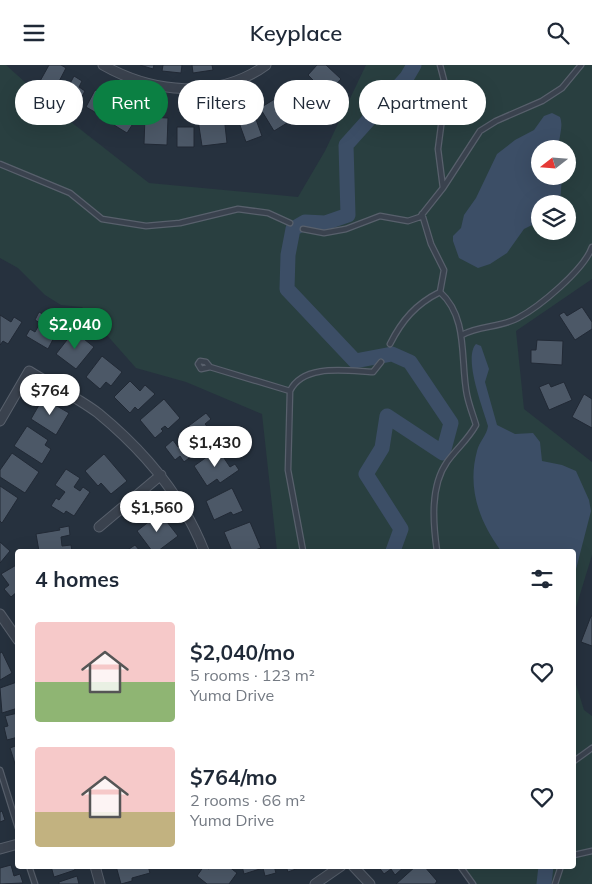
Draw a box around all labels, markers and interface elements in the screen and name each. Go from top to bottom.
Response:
icon: menu [20,19,48,47]
text: Keyplace [250,19,342,47]
icon: search [544,19,572,47]
chip: Buy [15,80,83,125]
chip: Rent [93,80,168,125]
chip: Filters [178,80,264,125]
chip: New [274,80,349,125]
chip: Apartment [359,80,486,125]
north arrow [531,140,576,185]
map controls [531,140,576,240]
button: layers [531,195,576,240]
pin: $2,040 [34,307,116,350]
text: $2,040 [49,314,101,334]
pin: $764 [20,373,80,416]
text: $764 [31,380,69,400]
pin: $1,430 [174,425,256,468]
text: $1,430 [189,432,241,452]
pin: $1,560 [116,491,198,533]
text: $1,560 [131,497,183,517]
icon: filters [528,565,556,593]
text: 4 homes [35,566,119,592]
text: $2,040/mo [190,639,295,665]
icon: home [75,642,135,702]
icon: heart [528,658,556,686]
text: 5 rooms · 123 m² [190,665,315,685]
text: Yuma Drive [190,685,274,705]
text: $764/mo [190,764,277,790]
icon: home [75,767,135,827]
icon: heart [528,783,556,811]
text: 2 rooms · 66 m² [190,790,305,810]
text: Yuma Drive [190,810,274,830]

